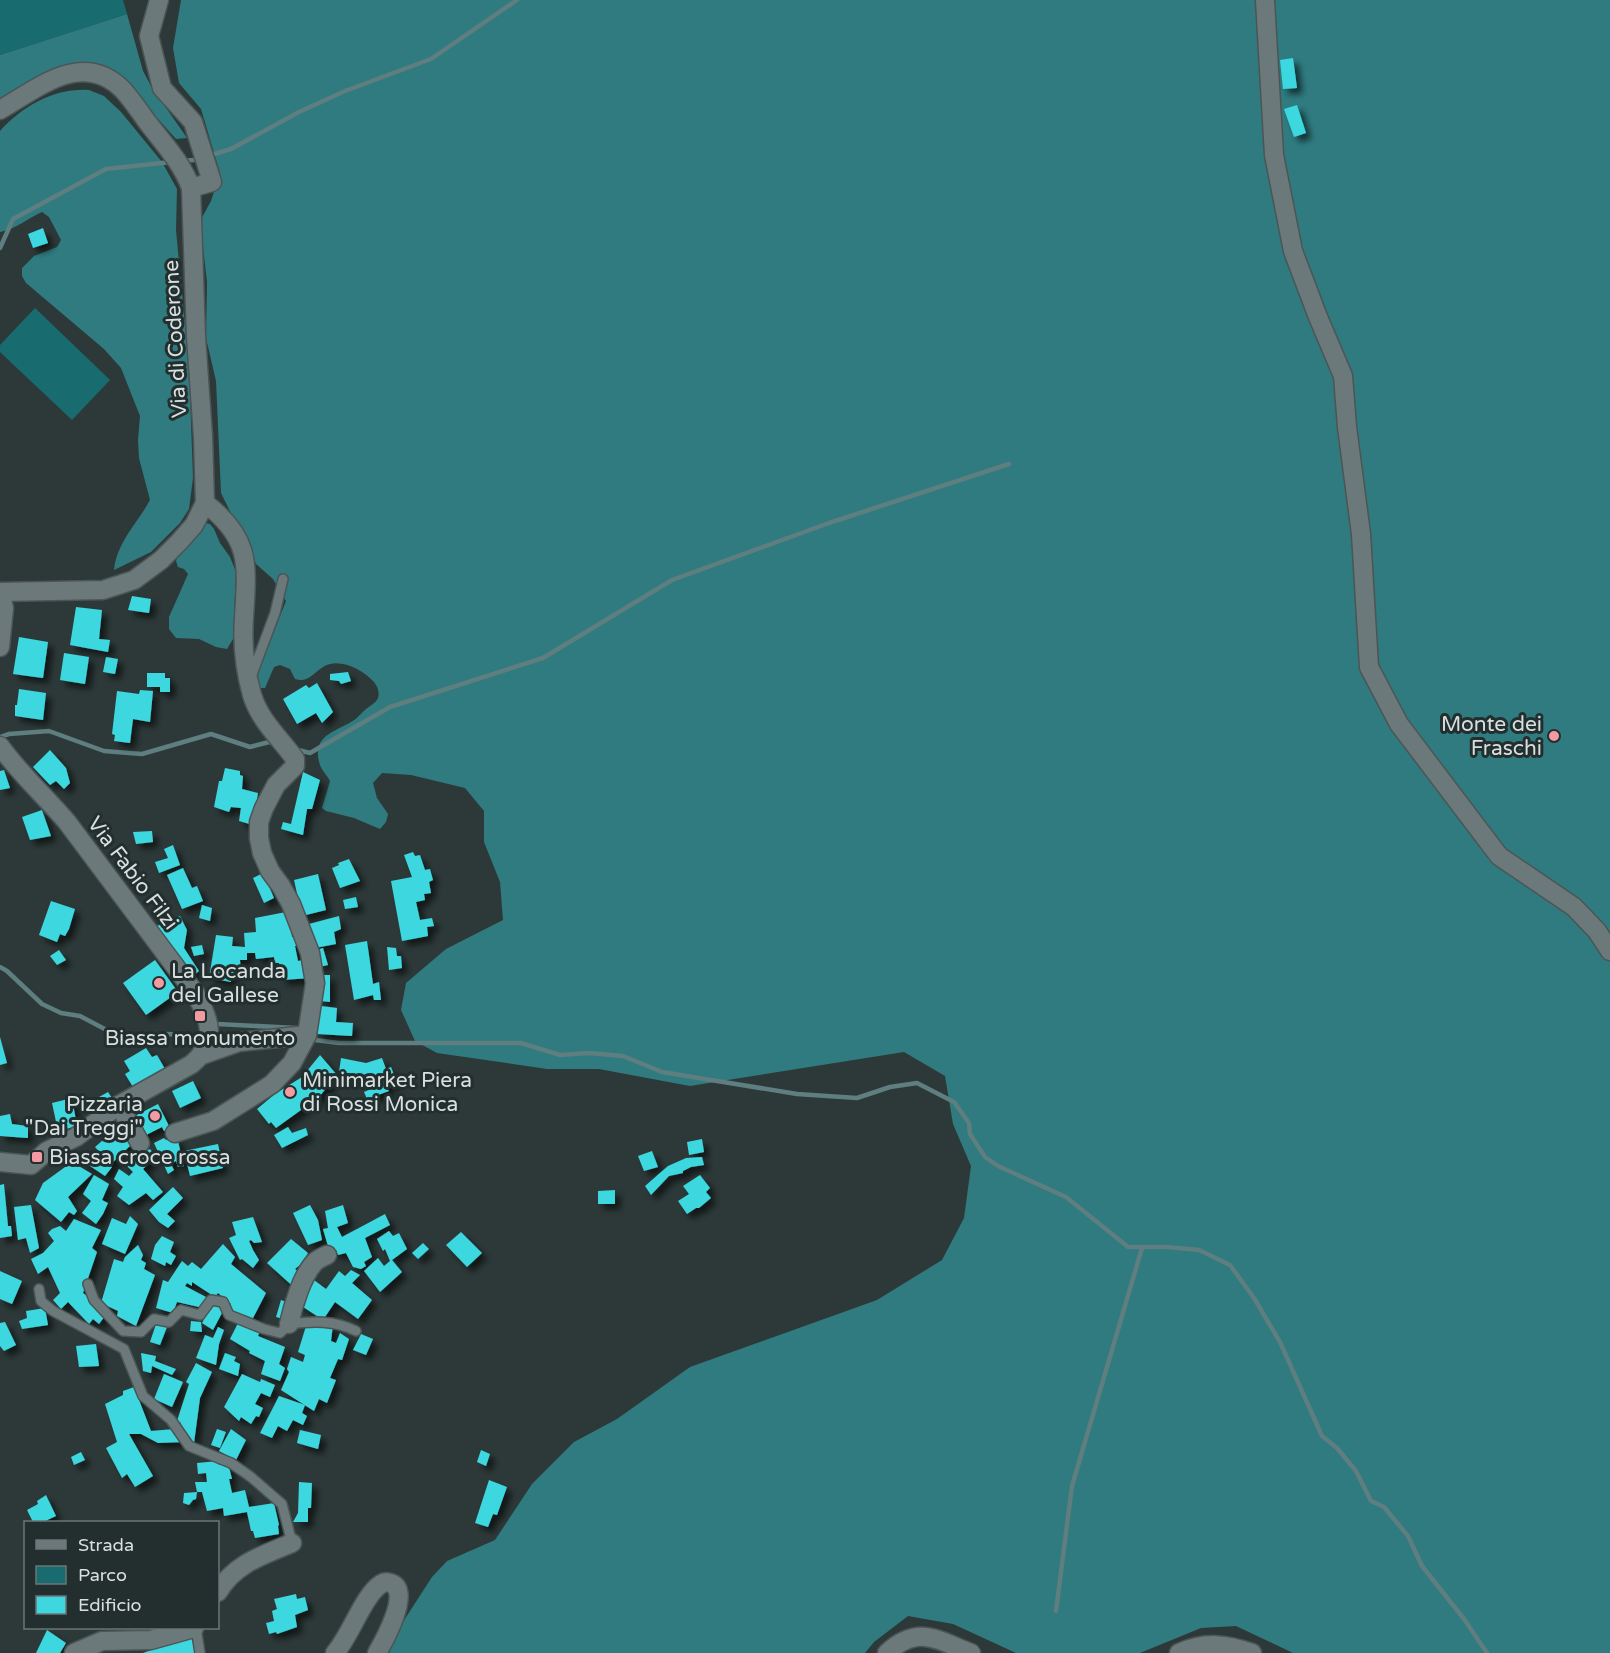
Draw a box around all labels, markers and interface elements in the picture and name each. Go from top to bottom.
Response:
street label: Via di Coderone [159,259,192,419]
place label: Monte dei Fraschi [1441,712,1542,761]
marker: Monte dei Fraschi [1547,729,1561,743]
street label: Via Fabio Filzi [82,812,183,935]
place label: La Locanda del Gallese [171,959,286,1008]
marker: La Locanda del Gallese [152,976,166,990]
marker: Biassa monumento [193,1009,207,1023]
place label: Biassa monumento [105,1026,295,1051]
place label: Minimarket Piera di Rossi Monica [302,1068,472,1117]
marker: Minimarket Piera di Rossi Monica [283,1085,297,1099]
place label: Pizzaria "Dai Treggi" [25,1092,143,1141]
marker: Pizzaria "Dai Treggi" [148,1109,162,1123]
place label: Biassa croce rossa [49,1145,230,1170]
marker: Biassa croce rossa [30,1150,44,1164]
legend [24,1521,219,1629]
text: Strada [78,1534,134,1556]
text: Parco [78,1564,127,1586]
text: Edificio [78,1594,142,1616]

